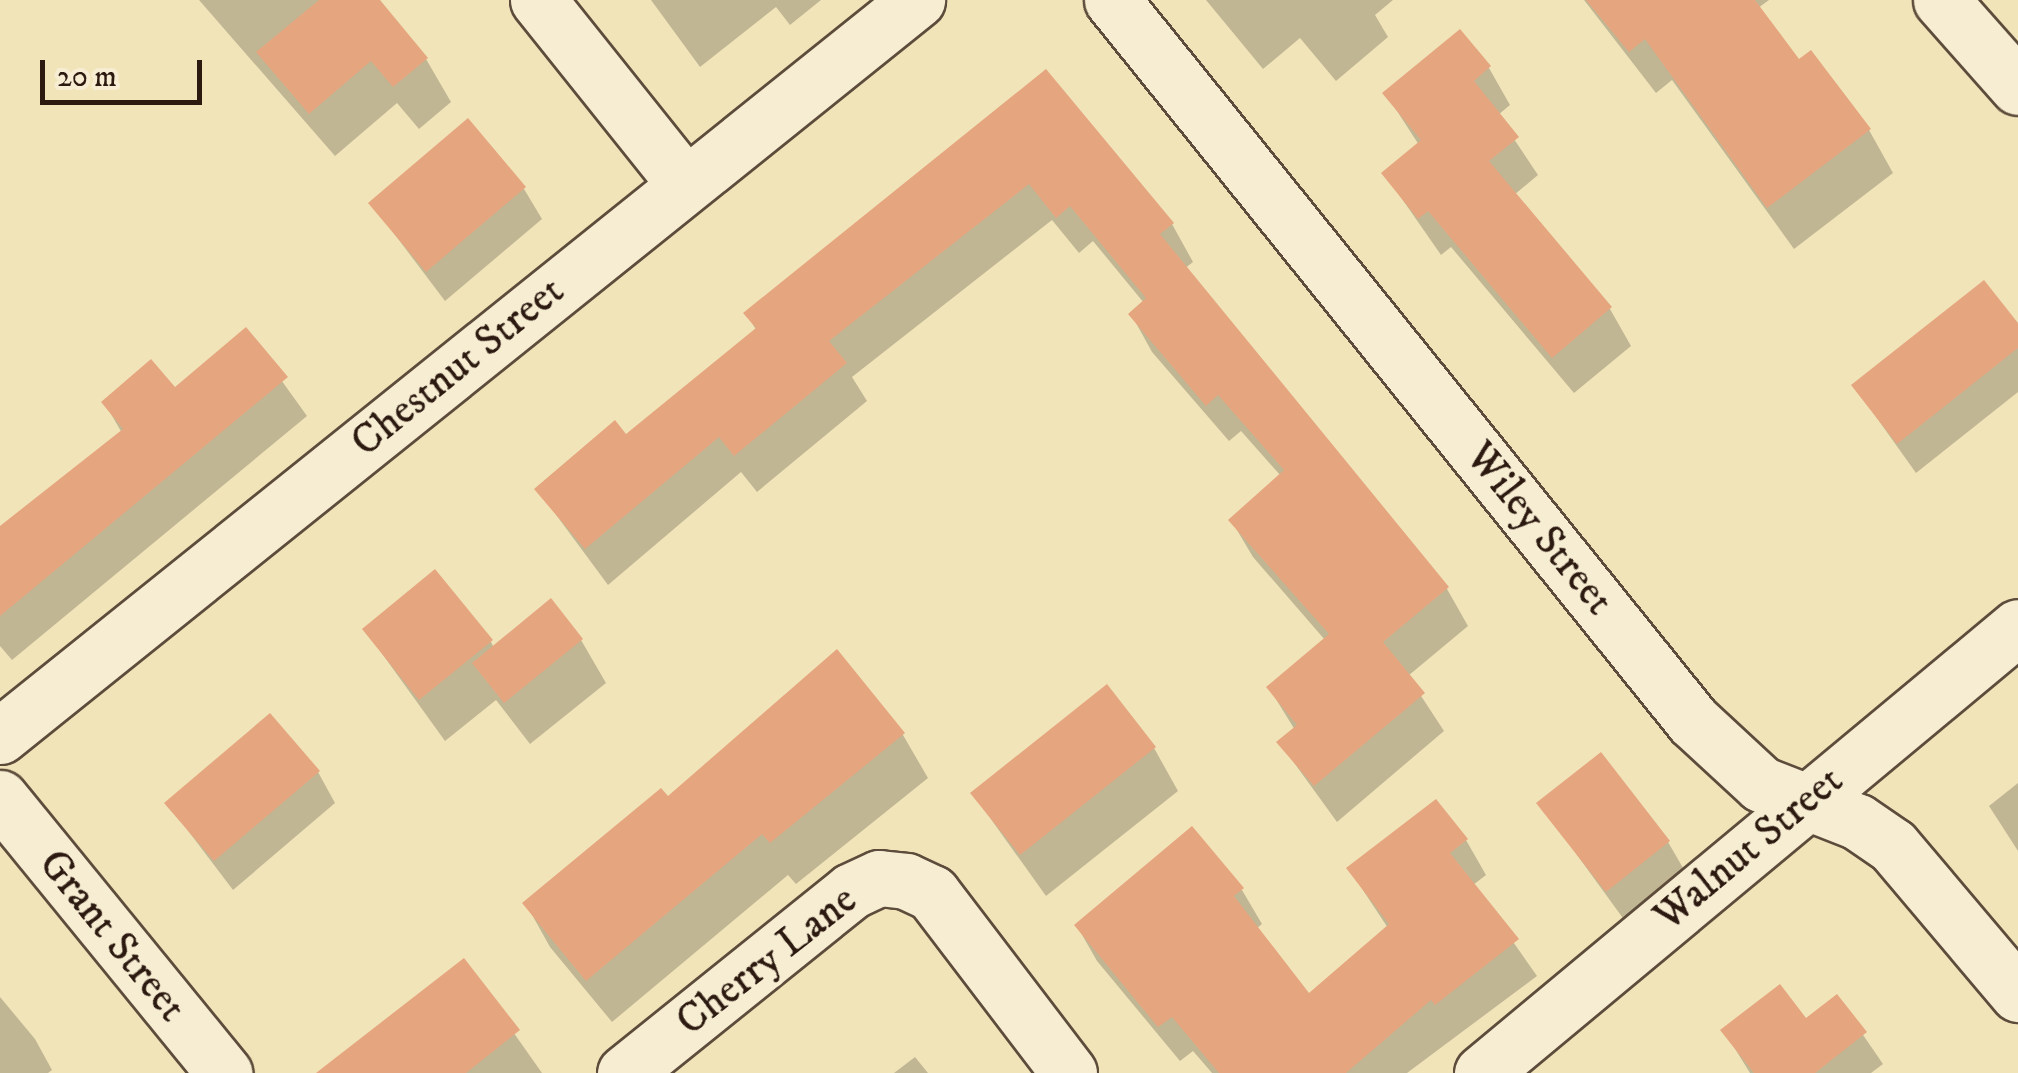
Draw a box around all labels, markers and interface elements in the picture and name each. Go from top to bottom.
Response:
scale bar [45,40,208,102]
text: 20 m [57,59,117,96]
street label: Chestnut Street [342,266,574,468]
street label: Wiley Street [1454,433,1624,625]
street label: Walnut Street [1645,756,1853,942]
street label: Grant Street [27,840,197,1032]
street label: Cherry Lane [667,875,867,1047]

